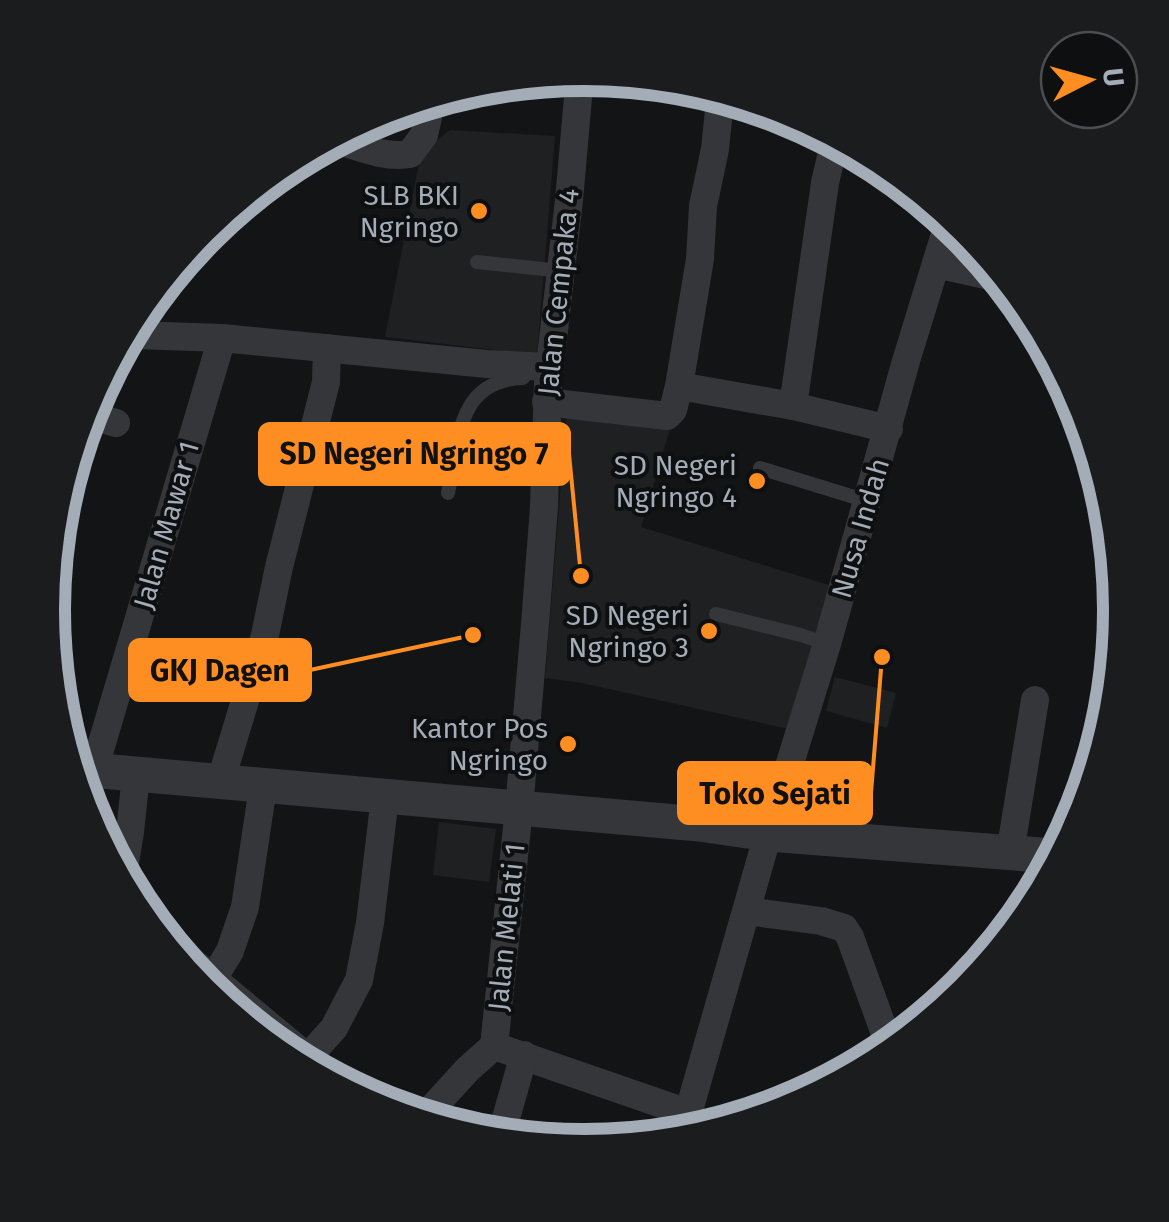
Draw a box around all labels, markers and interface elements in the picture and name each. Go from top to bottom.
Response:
north arrow [1039,30,1139,130]
text: U [1096,67,1131,88]
place label: SLB BKI Ngringo [360,179,459,244]
street label: Jalan Cempaka 4 [531,187,586,397]
marker: SLB BKI Ngringo [468,200,490,222]
callout: SD Negeri Ngringo 7 [260,424,569,484]
text: SD Negeri Ngringo 7 [279,436,549,472]
street label: Jalan Mawar 1 [127,438,206,613]
place label: SD Negeri Ngringo 4 [614,449,737,514]
street label: Nusa Indah [825,454,896,602]
marker: SD Negeri Ngringo 4 [746,470,768,492]
place label: SD Negeri Ngringo 3 [566,599,689,664]
marker: SD Negeri Ngringo 3 [698,620,720,642]
callout: GKJ Dagen [130,640,310,700]
text: GKJ Dagen [150,653,290,689]
place label: Kantor Pos Ngringo [411,712,548,777]
marker: Kantor Pos Ngringo [557,733,579,755]
callout: Toko Sejati [679,763,871,823]
text: Toko Sejati [699,776,851,812]
street label: Jalan Melati 1 [481,842,532,1013]

